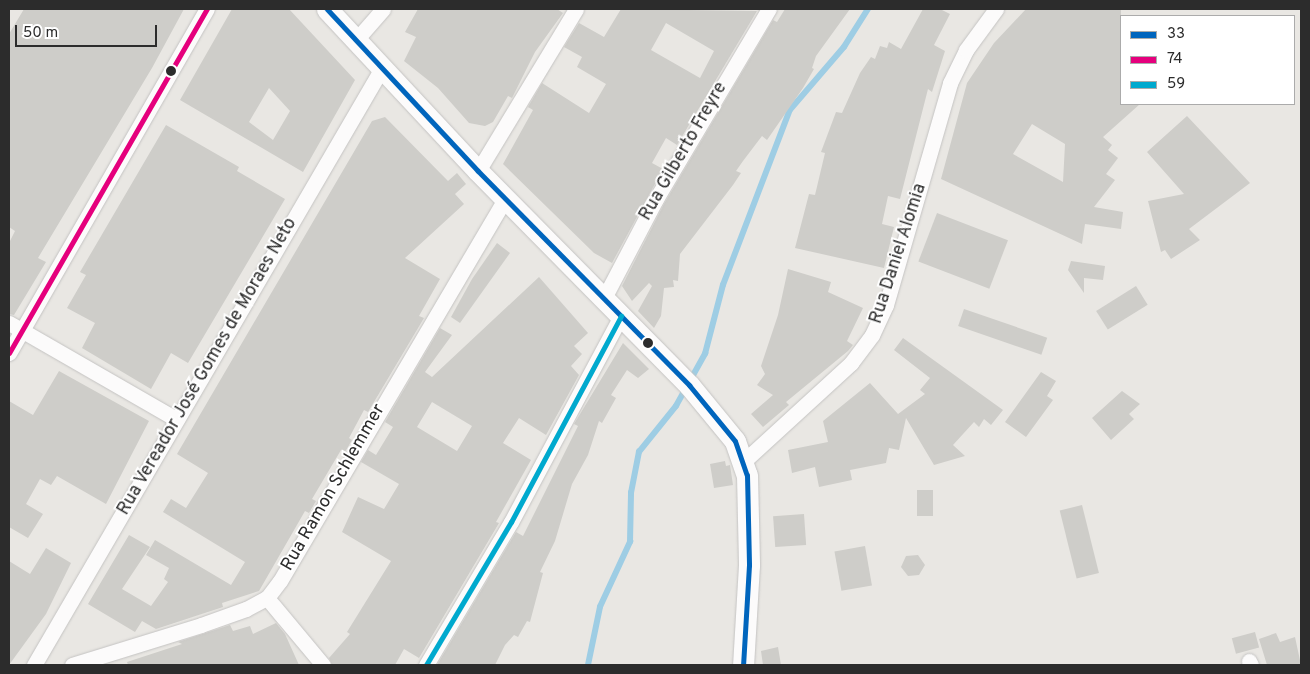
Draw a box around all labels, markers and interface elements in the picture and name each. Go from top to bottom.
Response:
scale bar [18,15,160,47]
legend [1120,15,1295,105]
text: 50 m [23,24,58,43]
text: 33 [1167,25,1185,44]
text: 74 [1167,50,1183,69]
unlabelled marker [166,66,176,76]
text: 59 [1167,75,1185,94]
street label: Rua Gilberto Freyre [636,79,732,225]
street label: Rua Daniel Alomia [866,181,932,327]
street label: Rua Vereador José Gomes de Moraes Neto [113,214,303,520]
unlabelled marker [643,338,653,348]
street label: Rua Ramon Schlemmer [277,401,391,575]

